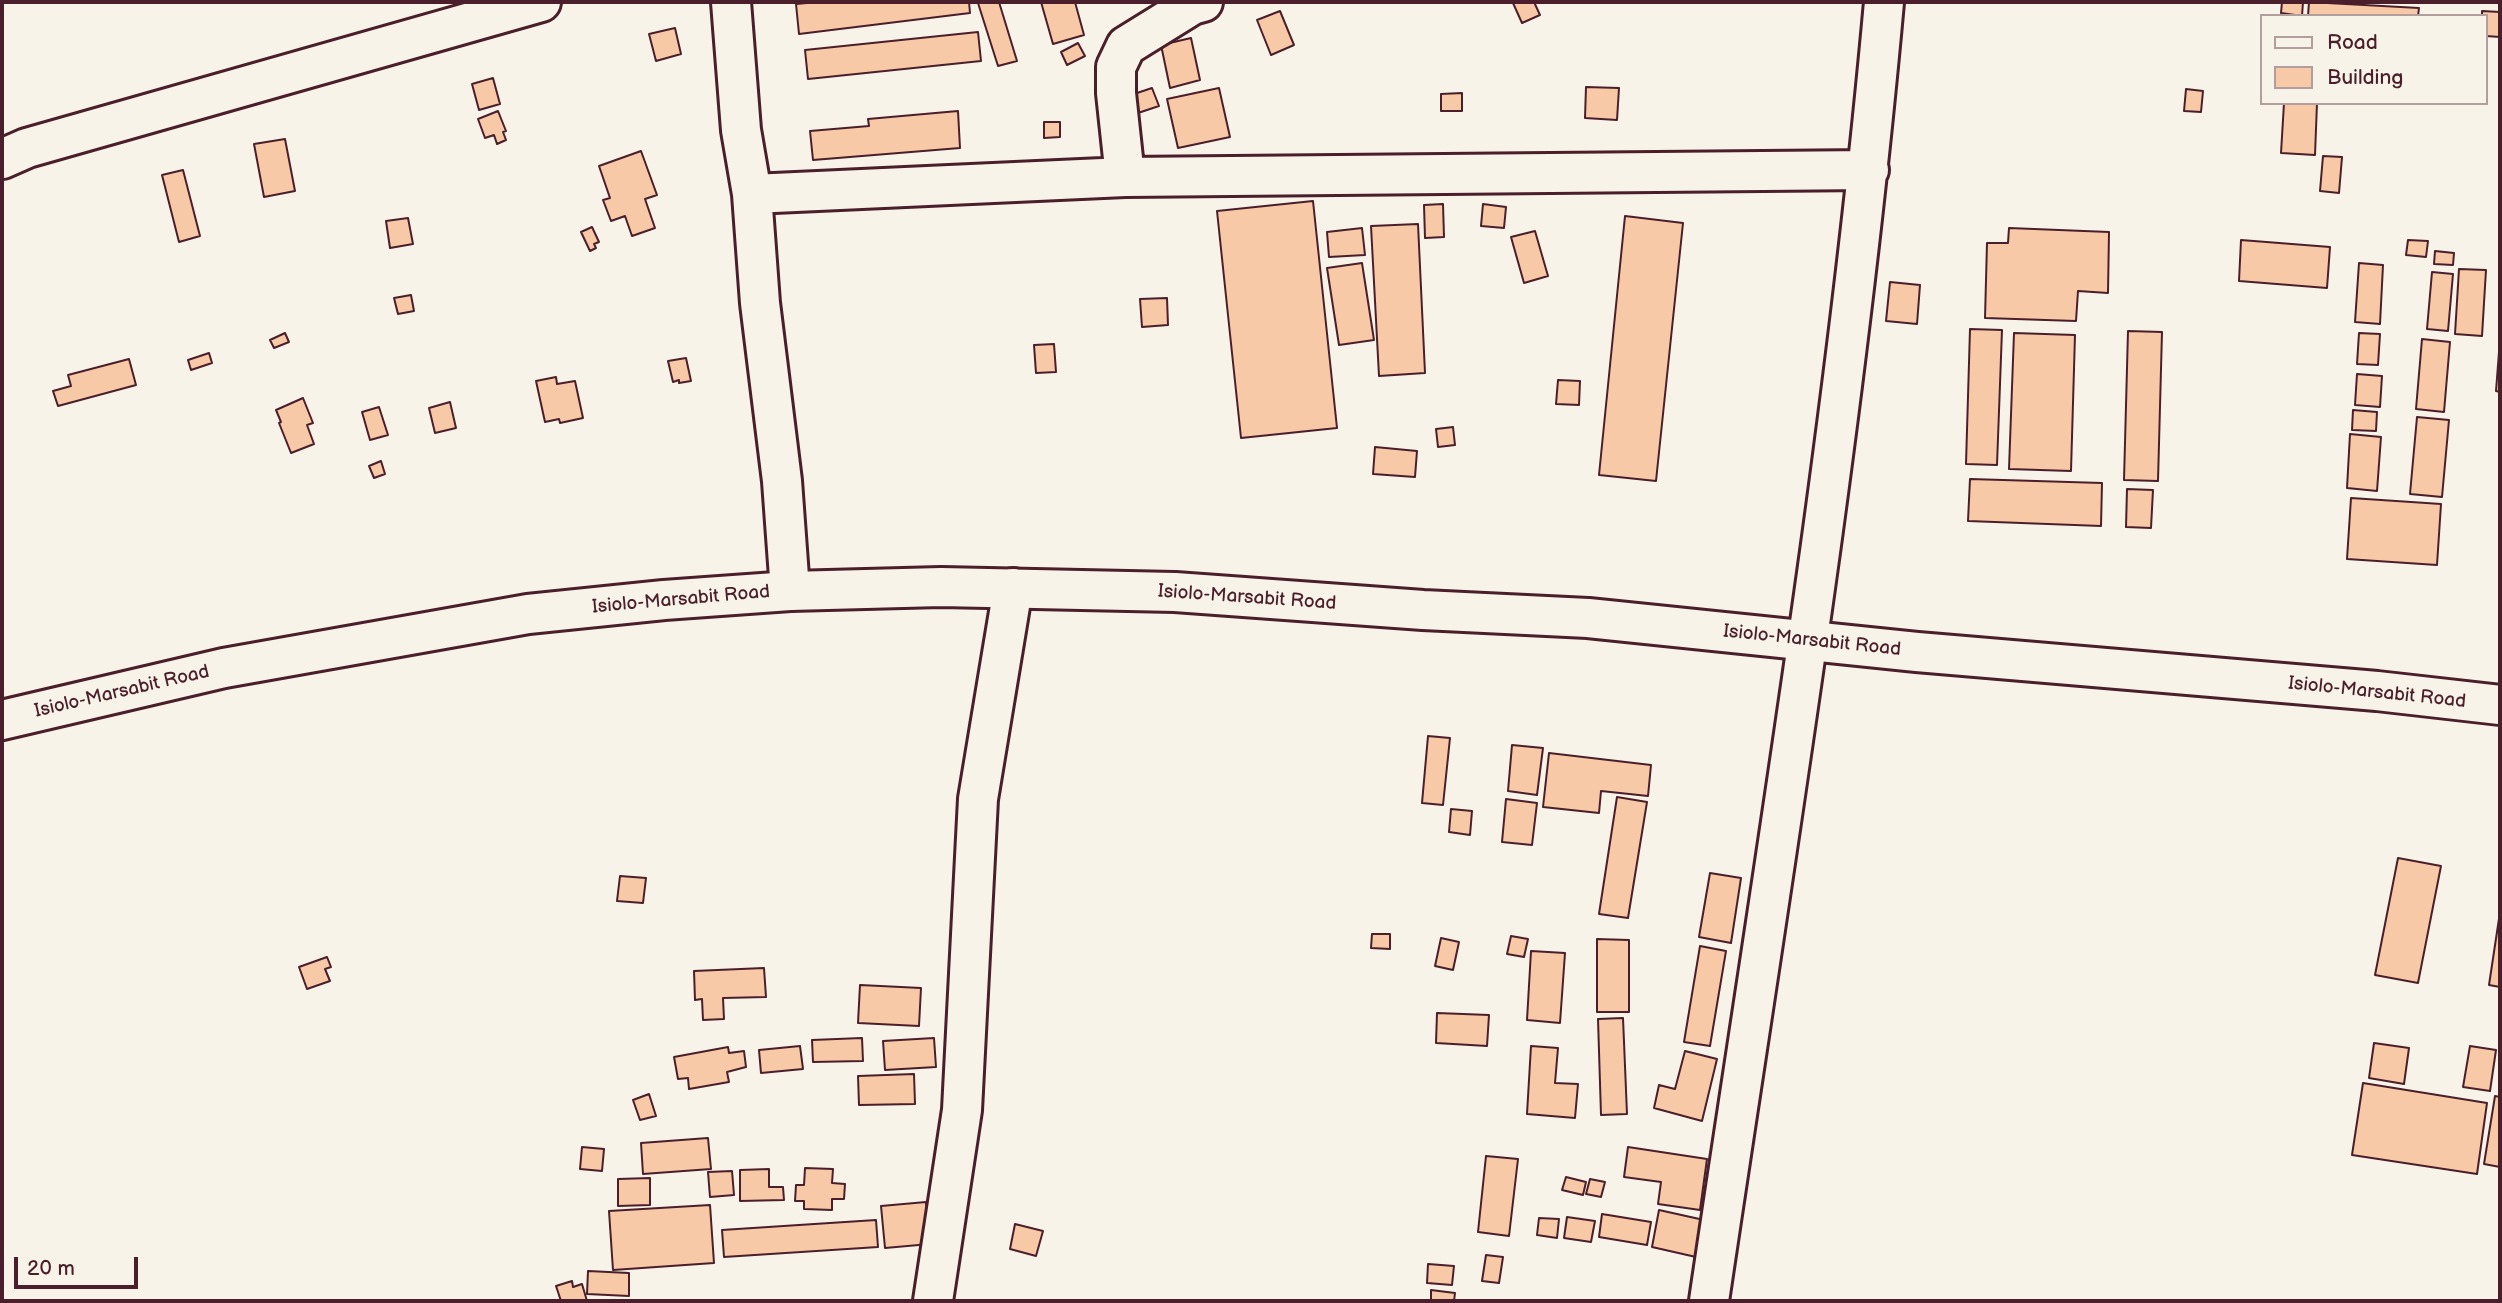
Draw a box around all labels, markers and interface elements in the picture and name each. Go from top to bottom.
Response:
legend [2260,14,2488,105]
text: Road [2327,30,2378,55]
text: Building [2327,65,2403,90]
street label: Isiolo-Marsabit Road [1157,580,1337,616]
street label: Isiolo-Marsabit Road [591,581,771,619]
street label: Isiolo-Marsabit Road [1722,620,1902,662]
street label: Isiolo-Marsabit Road [32,661,212,723]
street label: Isiolo-Marsabit Road [2287,672,2467,714]
scale bar [18,1244,142,1288]
text: 20 m [27,1256,75,1281]

